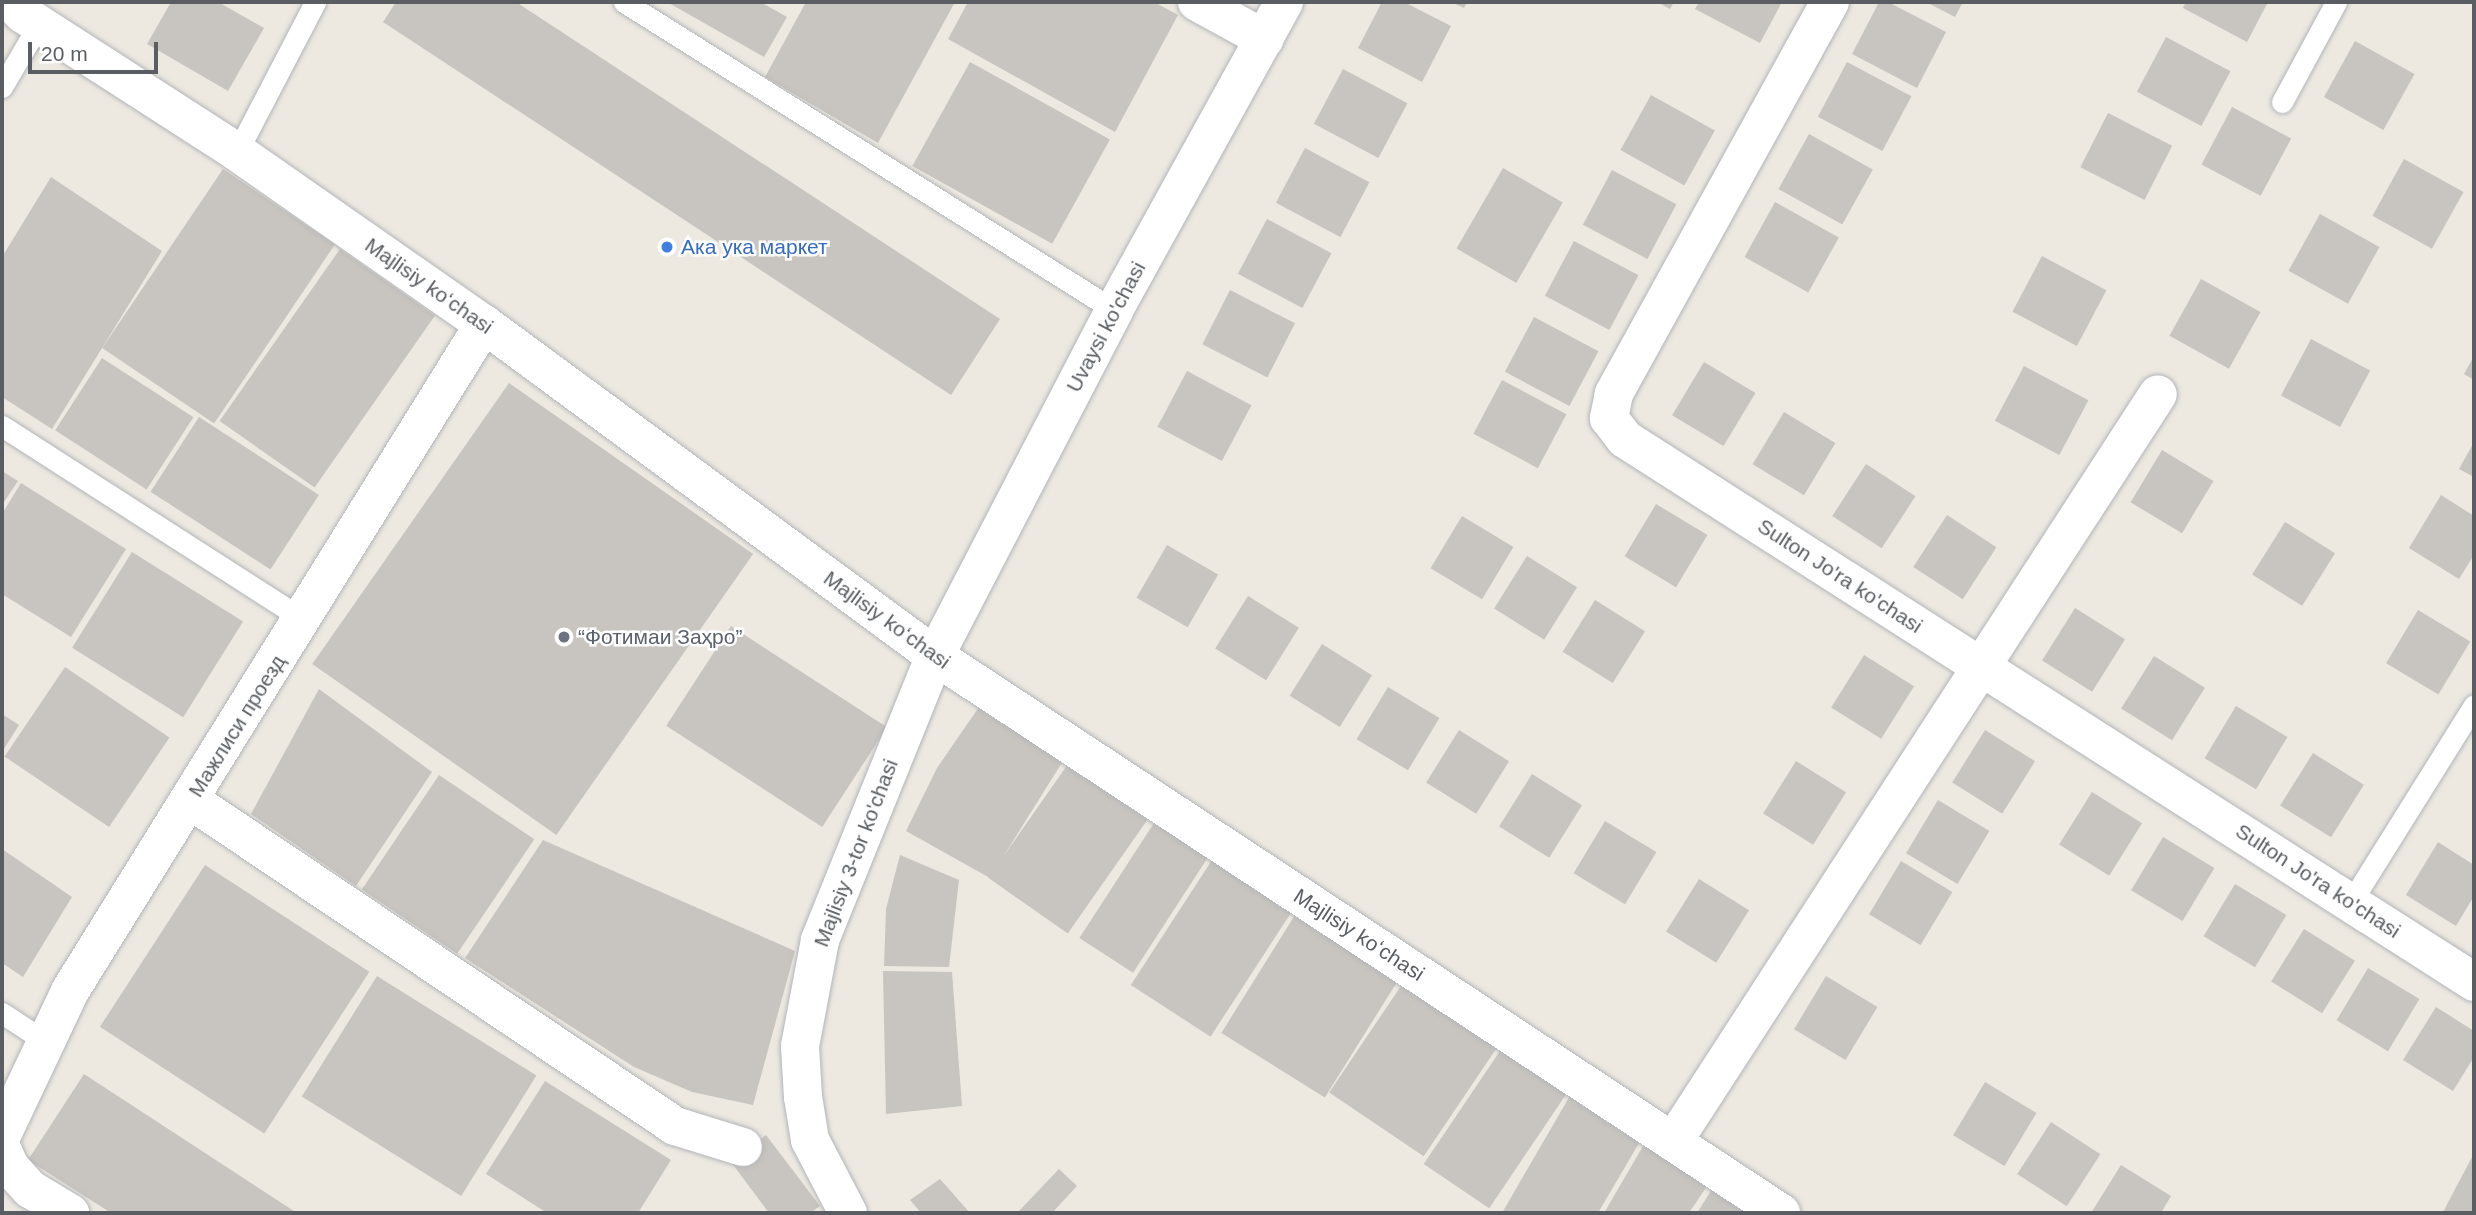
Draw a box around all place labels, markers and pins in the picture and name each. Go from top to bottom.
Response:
place label: Ака ука маркет [681,234,828,260]
marker: Ака ука маркет [659,239,675,255]
place label: “Фотимаи Заҳро” [578,624,742,650]
marker: “Фотимаи Заҳро” [556,629,572,645]

